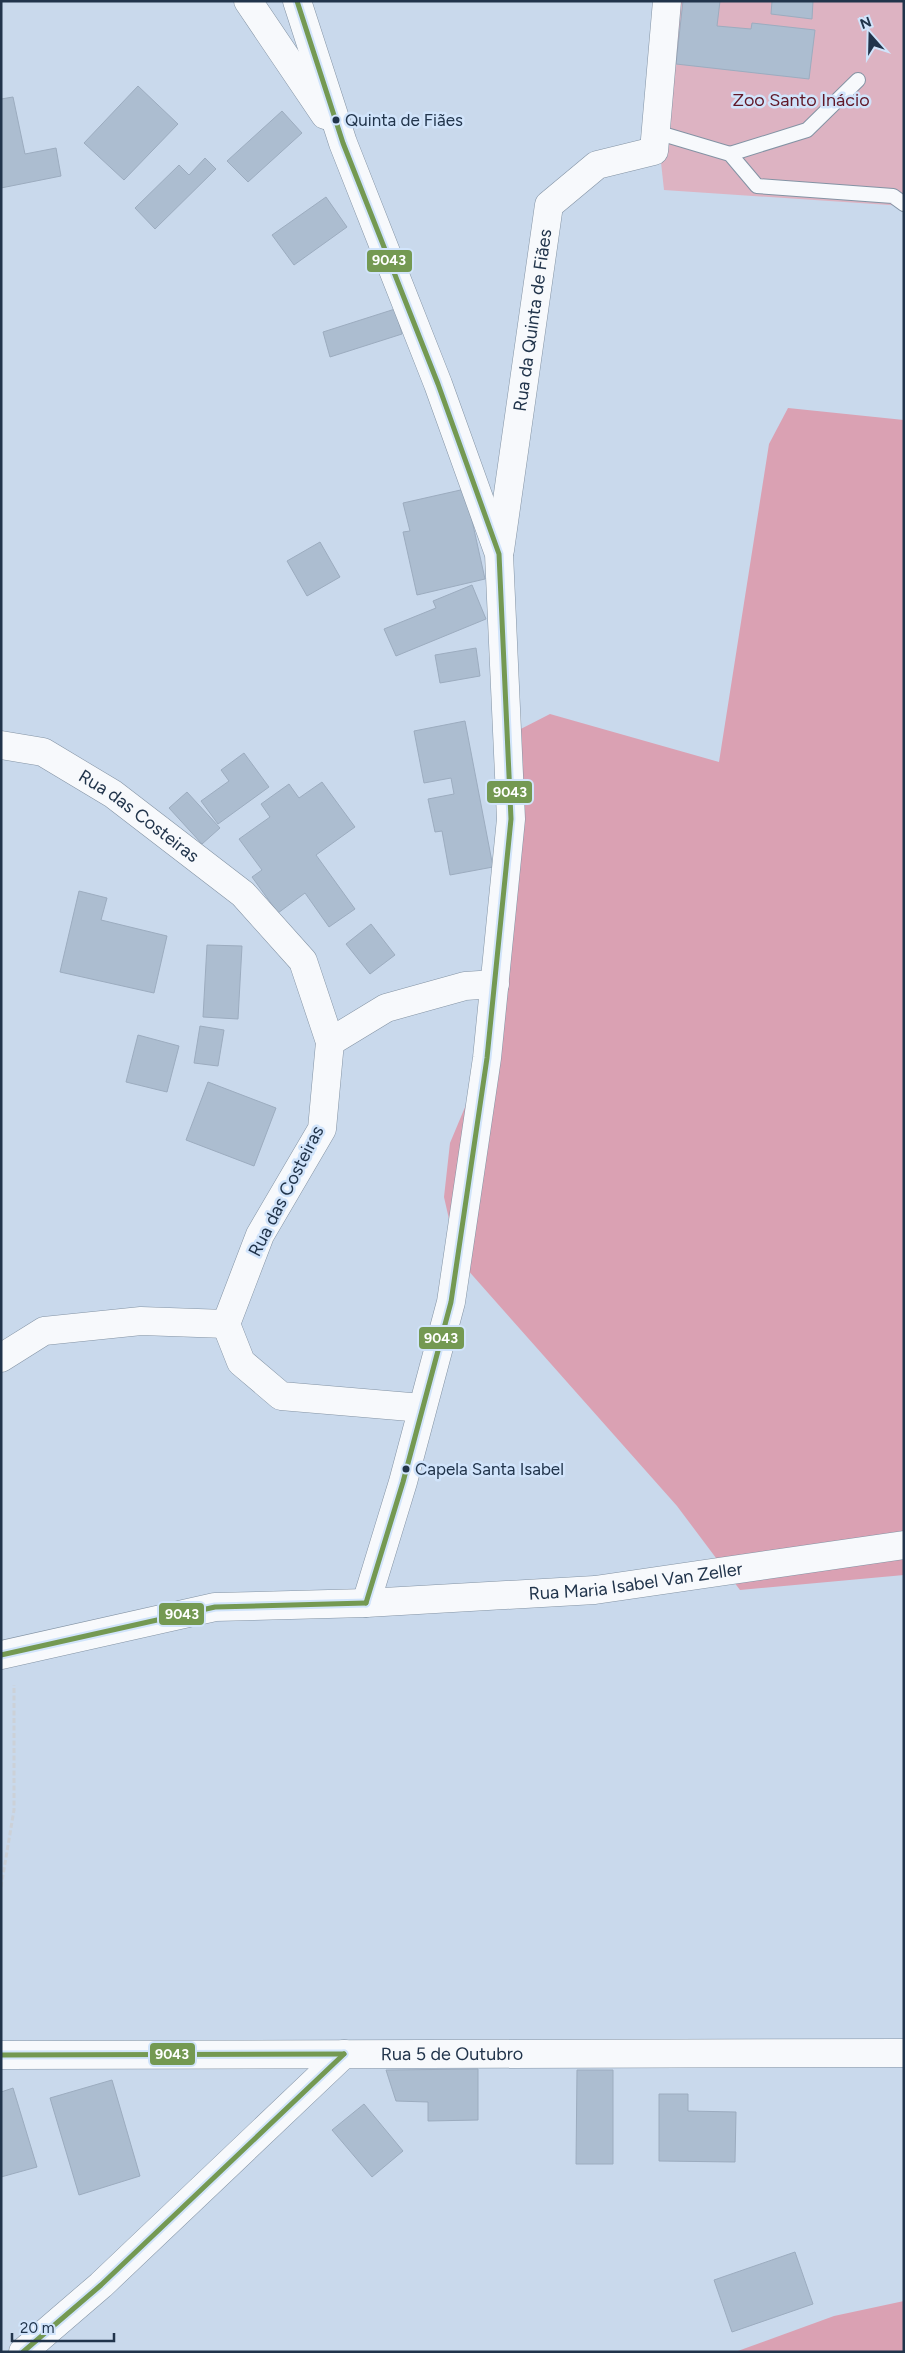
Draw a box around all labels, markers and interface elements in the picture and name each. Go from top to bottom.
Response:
north arrow [845,10,895,60]
text: N [858,13,874,33]
park label: Zoo Santo Inácio [732,89,870,111]
place label: Quinta de Fiães [345,110,463,130]
marker: Quinta de Fiães [331,115,341,125]
street label: Rua da Quinta de Fiães [509,228,556,413]
line badge: 9043 [366,249,413,273]
text: 9043 [372,252,406,269]
street label: Rua das Costeiras [75,765,203,867]
line badge: 9043 [486,780,533,804]
text: 9043 [493,784,527,801]
street label: Rua das Costeiras [244,1122,328,1260]
line badge: 9043 [418,1326,465,1350]
text: 9043 [424,1330,458,1347]
place label: Capela Santa Isabel [415,1459,564,1479]
marker: Capela Santa Isabel [401,1464,411,1474]
street label: Rua Maria Isabel Van Zeller [528,1558,744,1605]
line badge: 9043 [158,1602,205,1626]
text: 9043 [165,1606,199,1623]
line badge: 9043 [149,2042,196,2066]
street label: Rua 5 de Outubro [381,2043,523,2065]
text: 9043 [155,2046,189,2063]
scale bar [12,2310,115,2342]
text: 20 m [20,2319,54,2337]

